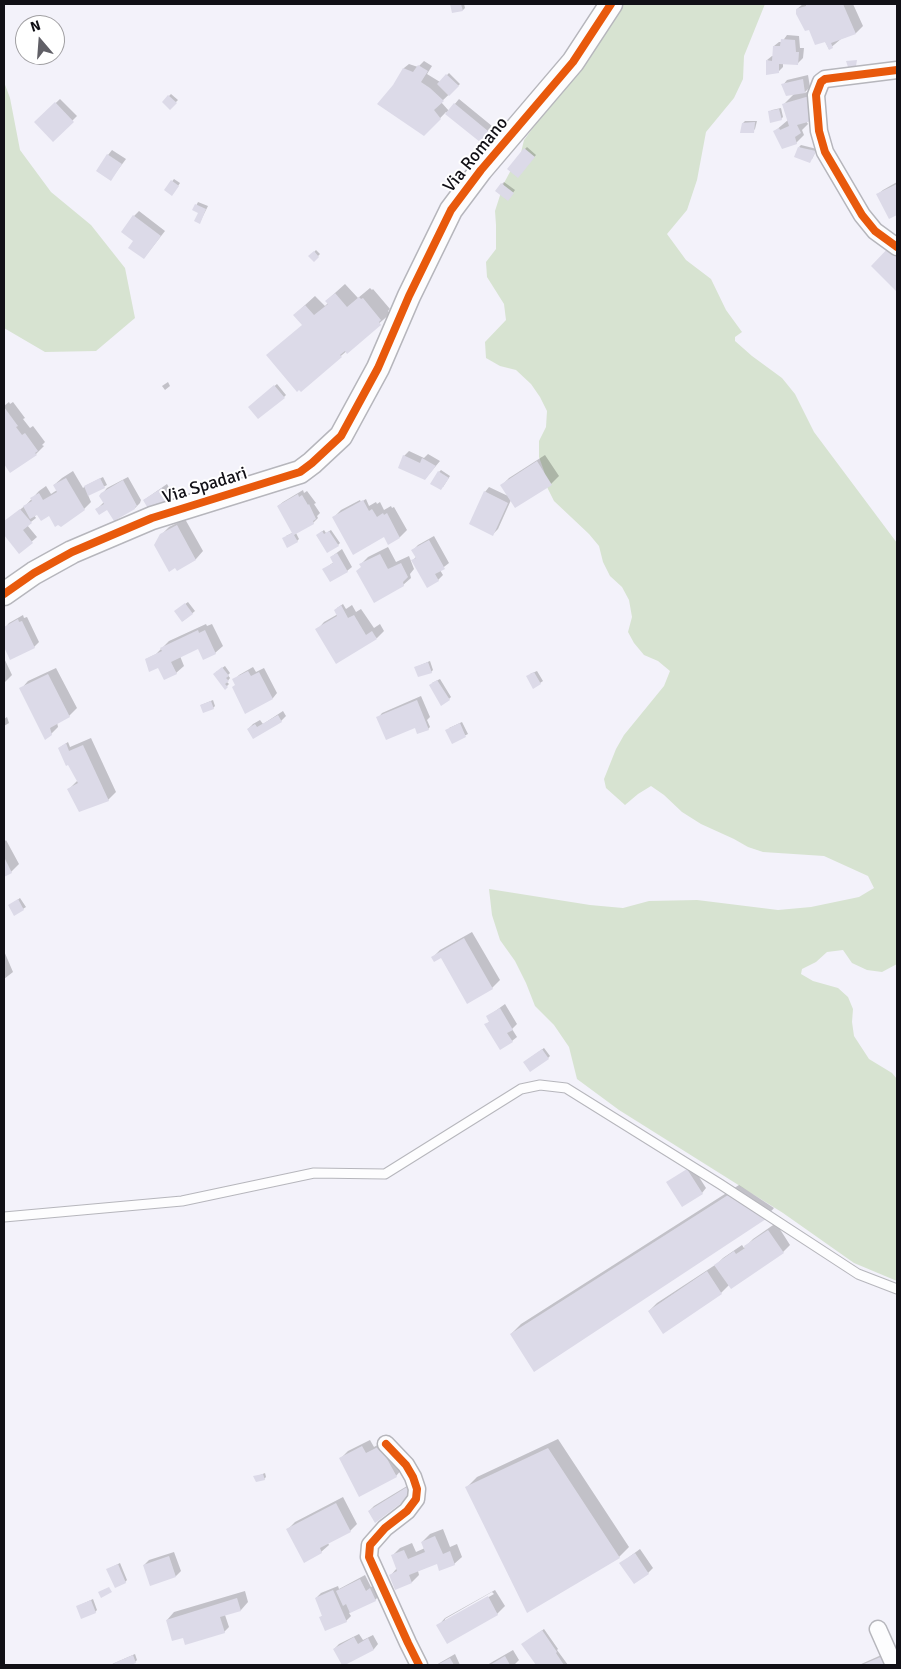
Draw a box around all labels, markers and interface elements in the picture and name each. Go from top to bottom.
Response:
north arrow [15,15,65,65]
text: N [28,17,43,36]
street label: Via Romano [439,113,513,197]
street label: Via Spadari [160,463,250,509]

